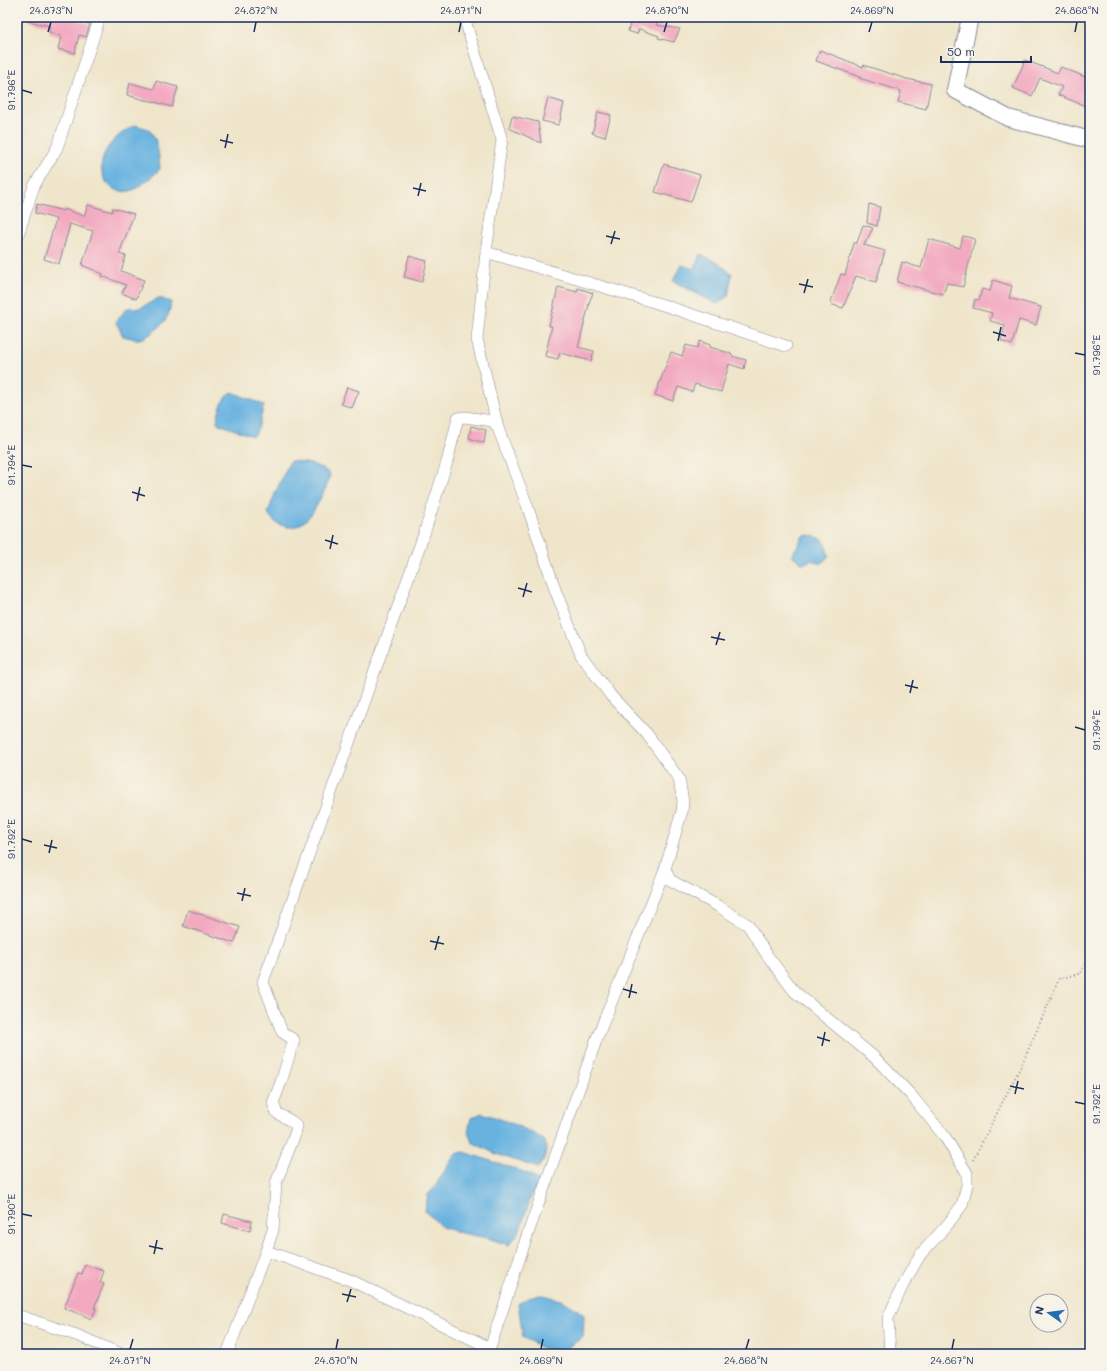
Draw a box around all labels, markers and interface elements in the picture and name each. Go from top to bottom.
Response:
text: 24.873°N [29,3,73,17]
text: 24.872°N [235,3,277,17]
text: 24.871°N [440,3,482,17]
text: 24.870°N [645,3,689,17]
text: 24.869°N [850,3,894,17]
text: 24.868°N [1055,3,1099,17]
scale bar [941,38,1031,64]
text: 50 m [947,43,975,59]
text: 91.796°E [4,70,18,110]
text: 91.796°E [1089,335,1103,375]
text: 91.794°E [4,445,18,485]
text: 91.794°E [1089,710,1103,750]
text: 91.792°E [4,819,18,859]
text: 91.792°E [1089,1084,1103,1124]
text: 91.790°E [4,1193,18,1234]
north arrow [1029,1293,1069,1333]
text: N [1031,1305,1047,1316]
text: 24.871°N [109,1353,151,1367]
text: 24.870°N [314,1353,358,1367]
text: 24.869°N [519,1353,563,1367]
text: 24.868°N [724,1353,768,1367]
text: 24.867°N [930,1353,974,1367]

